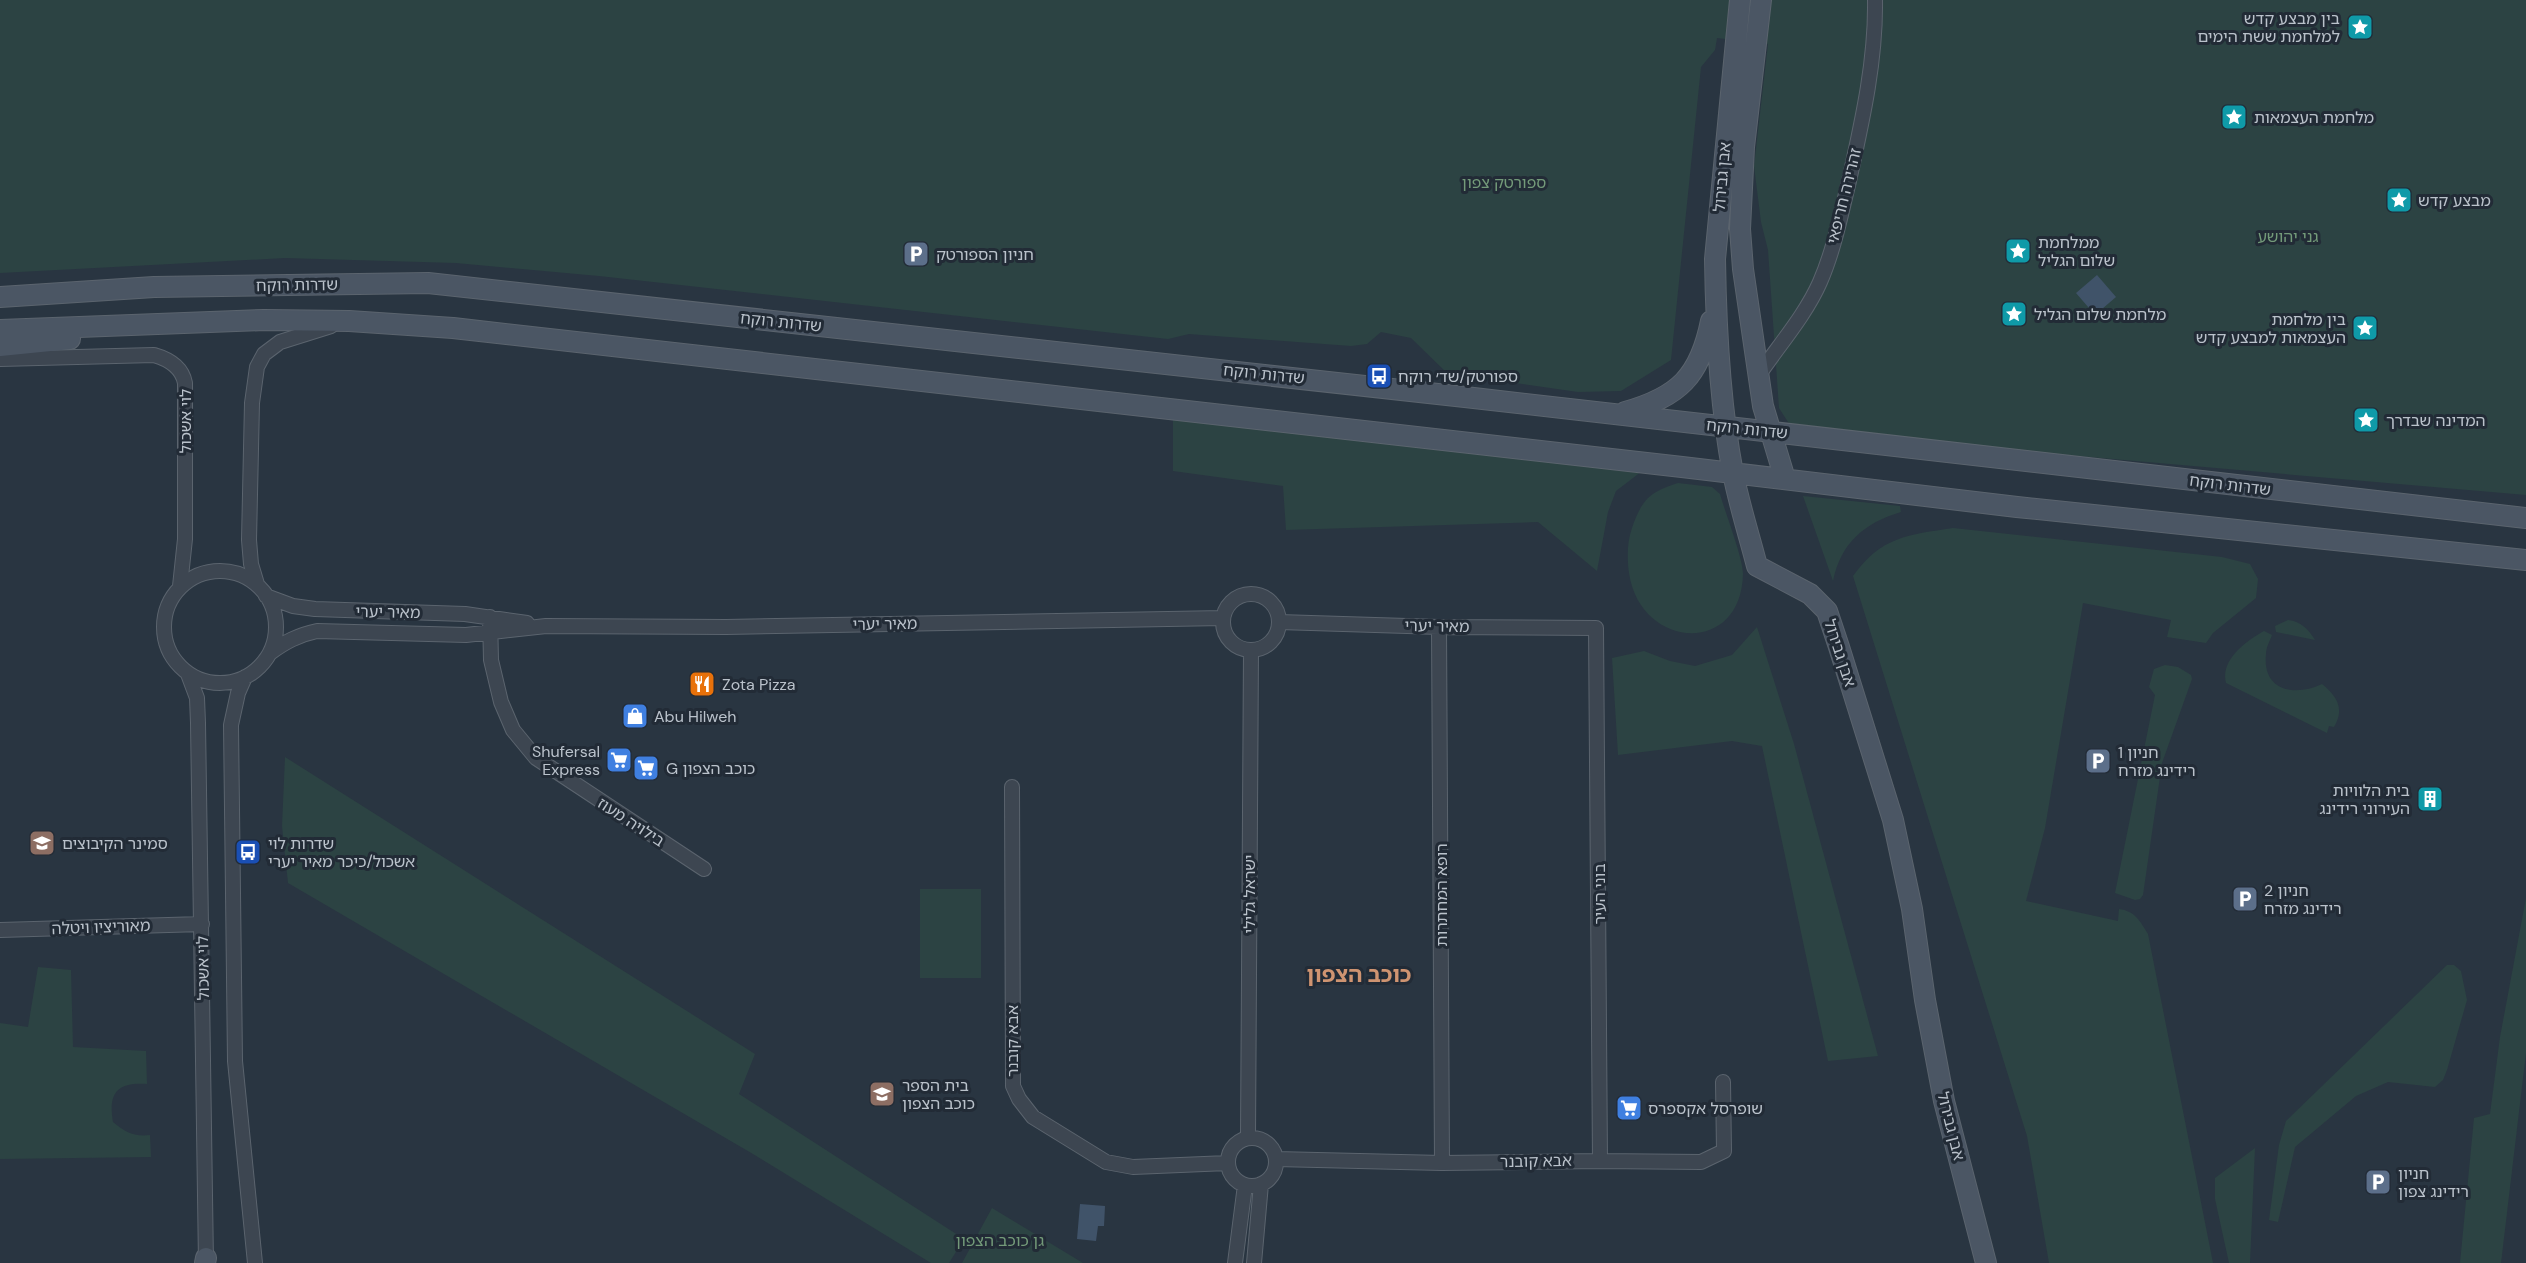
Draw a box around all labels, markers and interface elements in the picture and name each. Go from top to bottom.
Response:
place label: בין מבצע קדש למלחמת ששת הימים [2197,8,2340,47]
place icon: בין מבצע קדש למלחמת ששת הימים [2345,12,2375,42]
place icon: מלחמת העצמאות [2219,102,2249,132]
place label: מלחמת העצמאות [2254,107,2374,128]
street label: אבן גבירול [1708,141,1736,213]
street label: זהרירה חריפאי [1822,146,1866,246]
park label: ספורטק צפון [1462,172,1546,193]
place icon: מבצע קדש [2384,185,2414,215]
place label: מבצע קדש [2418,190,2491,211]
park label: גני יהושע [2257,226,2319,247]
place label: ממלחמת שלום הגליל [2038,232,2115,271]
place icon: ממלחמת שלום הגליל [2003,236,2033,266]
parking icon: חניון הספורטק [901,239,931,269]
place label: חניון הספורטק [936,244,1034,265]
street label: שדרות רוקח [256,274,338,296]
place icon: מלחמת שלום הגליל [1999,299,2029,329]
place label: מלחמת שלום הגליל [2034,304,2166,325]
street label: שדרות רוקח [739,307,823,337]
place label: בין מלחמת העצמאות למבצע קדש [2196,309,2346,348]
place icon: בין מלחמת העצמאות למבצע קדש [2350,313,2380,343]
street label: שדרות רוקח [1222,359,1306,389]
bus stop icon: ספורטק/שד׳ רוקח [1364,361,1394,391]
place label: ספורטק/שד׳ רוקח [1398,366,1518,387]
street label: לוי אשכול [175,389,196,453]
place icon: המדינה שבדרך [2351,405,2381,435]
place label: המדינה שבדרך [2386,410,2486,431]
street label: שדרות רוקח [1705,414,1789,444]
street label: שדרות רוקח [2188,470,2272,500]
street label: מאיר יערי [355,601,421,623]
street label: מאיר יערי [852,613,918,635]
street label: מאיר יערי [1404,615,1470,637]
street label: אבן גבירול [1819,617,1861,689]
restaurant icon: Zota Pizza [687,669,717,699]
place label: Zota Pizza [722,674,796,695]
shop icon: Abu Hilweh [620,701,650,731]
place label: Abu Hilweh [654,706,737,727]
place label: Shufersal Express [532,741,600,780]
place label: 1 חניון רידינג מזרח [2118,742,2196,781]
supermarket icon: Shufersal Express [604,745,634,775]
parking icon: 1 חניון רידינג מזרח [2083,746,2113,776]
supermarket icon: G כוכב הצפון [631,753,661,783]
place label: G כוכב הצפון [666,758,755,779]
place label: בית הלוויות העירוני רידינג [2320,780,2410,819]
building icon: בית הלוויות העירוני רידינג [2415,784,2445,814]
street label: בילויה מעוז [593,793,669,851]
school or university icon: סמינר הקיבוצים [27,828,57,858]
place label: סמינר הקיבוצים [62,833,168,854]
place label: שדרות לוי אשכול/כיכר מאיר יערי [268,833,415,872]
bus stop icon: שדרות לוי אשכול/כיכר מאיר יערי [233,837,263,867]
street label: רופא המחתרות [1431,843,1452,947]
street label: ישראל גלילי [1239,854,1260,934]
street label: בוני העיר [1589,863,1610,925]
place label: 2 חניון רידינג מזרח [2264,880,2342,919]
parking icon: 2 חניון רידינג מזרח [2230,884,2260,914]
street label: מאוריציו ויטלה [51,915,151,939]
street label: לוי אשכול [192,935,214,1001]
district label: כוכב הצפון [1307,960,1411,989]
street label: אבא קובנר [1002,1005,1023,1077]
place label: בית הספר כוכב הצפון [902,1075,975,1114]
school or university icon: בית הספר כוכב הצפון [867,1079,897,1109]
street label: אבן גבירול [1932,1090,1970,1162]
supermarket icon: שופרסל אקספרס [1614,1093,1644,1123]
place label: שופרסל אקספרס [1648,1098,1763,1119]
street label: אבא קובנר [1500,1150,1572,1172]
place label: חניון רידינג צפון [2398,1163,2469,1202]
parking icon: חניון רידינג צפון [2363,1167,2393,1197]
park label: גן כוכב הצפון [956,1230,1044,1251]

